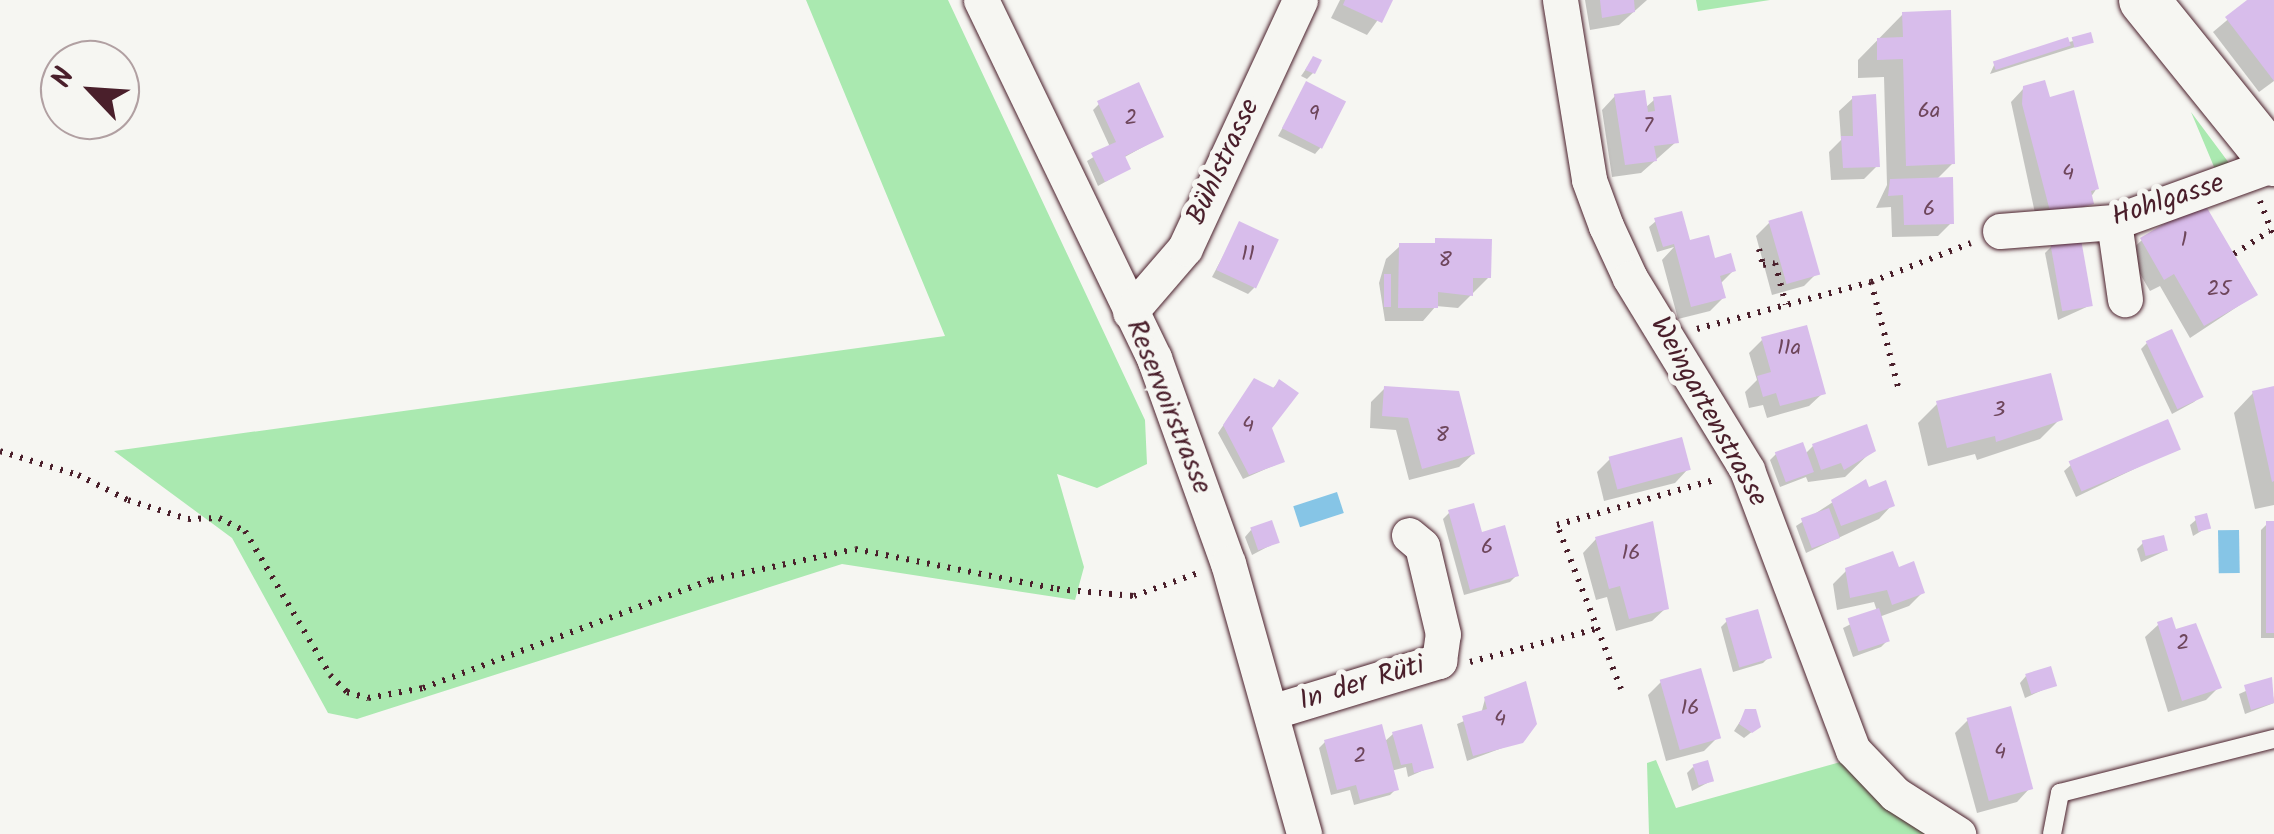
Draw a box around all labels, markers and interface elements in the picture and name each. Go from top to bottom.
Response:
north arrow [40,40,140,140]
text: N [40,60,88,95]
street label: Bühlstrasse [1180,94,1268,230]
house number: 6a [1918,99,1940,125]
house number: 9 [1309,102,1319,128]
house number: 2 [1125,106,1137,132]
house number: 7 [1643,114,1653,140]
house number: 4 [2062,161,2074,187]
street label: Hohlgasse [2108,167,2228,235]
house number: 6 [1923,197,1935,223]
house number: 1 [2181,228,2187,254]
house number: 11 [1241,242,1255,268]
house number: 8 [1438,248,1452,274]
house number: 25 [2207,277,2231,303]
street label: Weingartenstrasse [1642,311,1774,513]
street label: Reservoirstrasse [1118,315,1218,499]
house number: 11a [1777,336,1801,362]
house number: 3 [1993,398,2005,424]
house number: 4 [1242,413,1254,439]
house number: 8 [1435,423,1449,449]
house number: 6 [1481,535,1493,561]
house number: 16 [1621,541,1641,567]
house number: 2 [2177,631,2189,657]
street label: In der Rüti [1295,649,1429,719]
house number: 16 [1680,696,1700,722]
house number: 4 [1494,707,1506,733]
house number: 4 [1994,740,2006,766]
house number: 2 [1354,744,1366,770]

